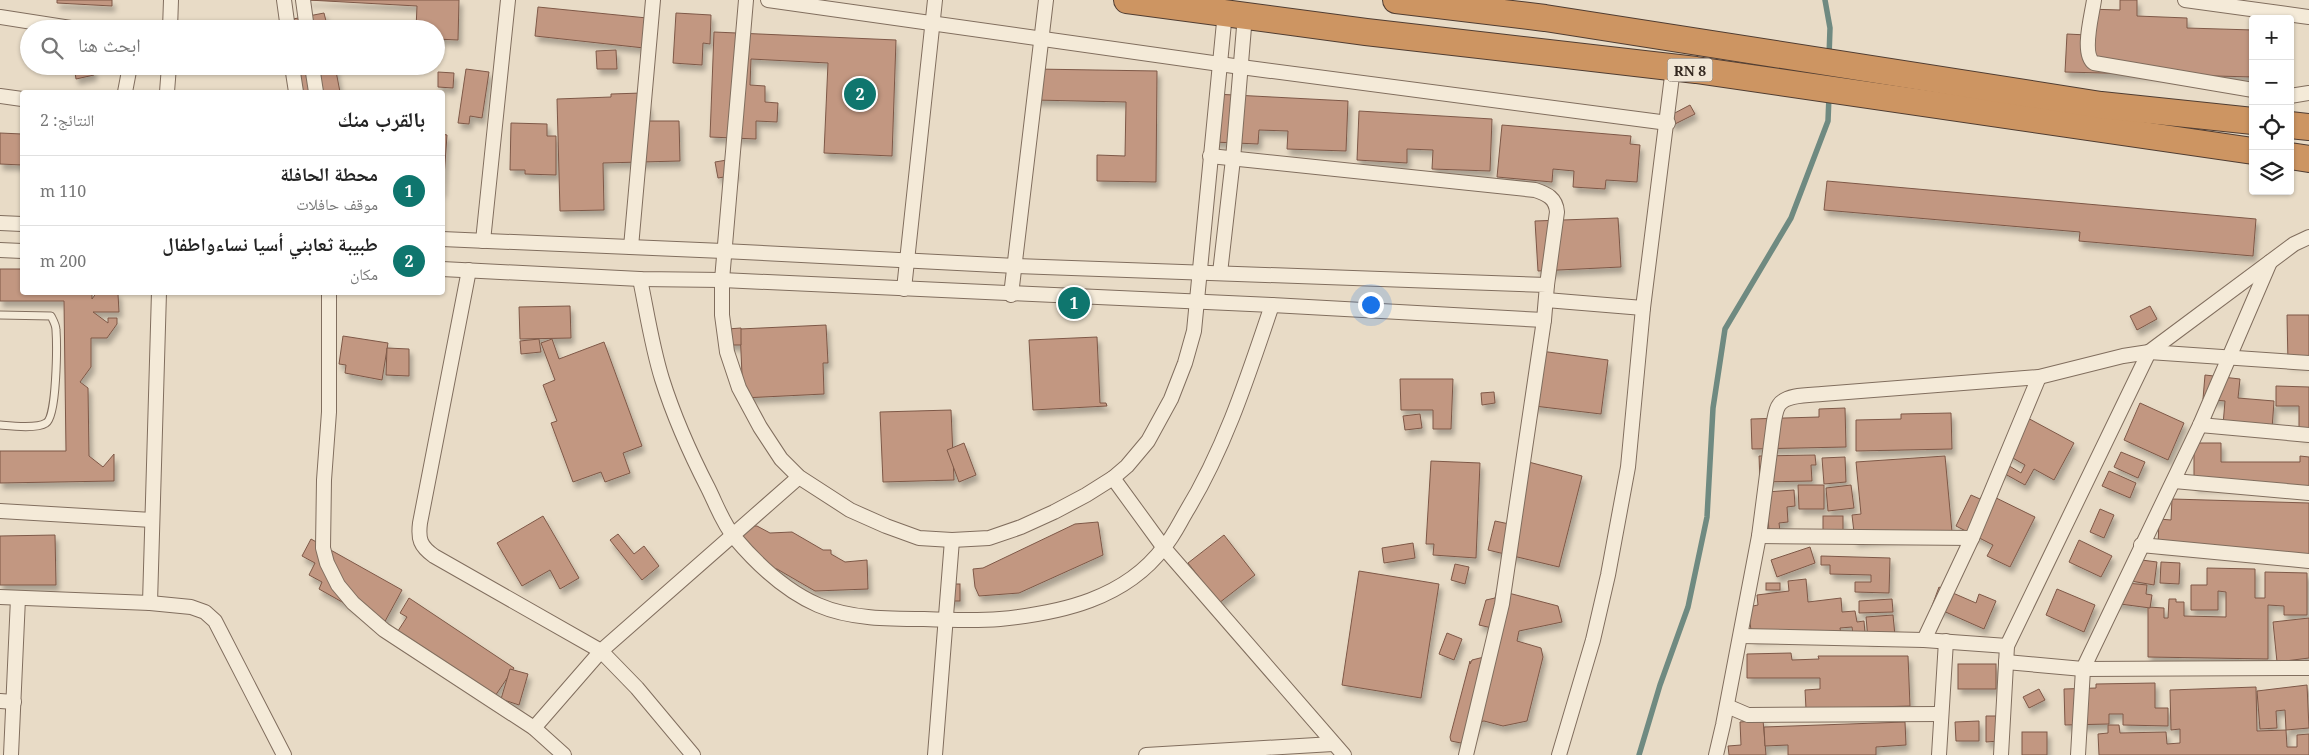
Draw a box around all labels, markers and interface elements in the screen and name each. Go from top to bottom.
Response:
map controls [2249,15,2294,195]
button: + [2249,15,2294,60]
search box [20,20,445,75]
text: ابحث هنا [78,32,141,58]
icon: search [38,34,66,62]
road number: RN 8 [1668,58,1712,82]
button: − [2249,60,2294,105]
pin: 2 [844,75,876,113]
text: بالقرب منك [338,105,425,133]
button: locate [2249,105,2294,150]
text: النتائج: 2 [40,109,94,131]
button: layers [2249,150,2294,195]
text: محطة الحافلة [280,161,378,187]
text: 110 m [40,180,86,202]
text: 1 [404,180,414,202]
text: موقف حافلات [296,193,378,215]
text: طبيبة ثعابني أسيا نساءواطفال [162,231,378,257]
text: 200 m [40,250,86,272]
text: 2 [404,250,414,272]
text: مكان [350,263,378,285]
pin: 1 [1058,284,1090,322]
your location [1358,292,1384,318]

